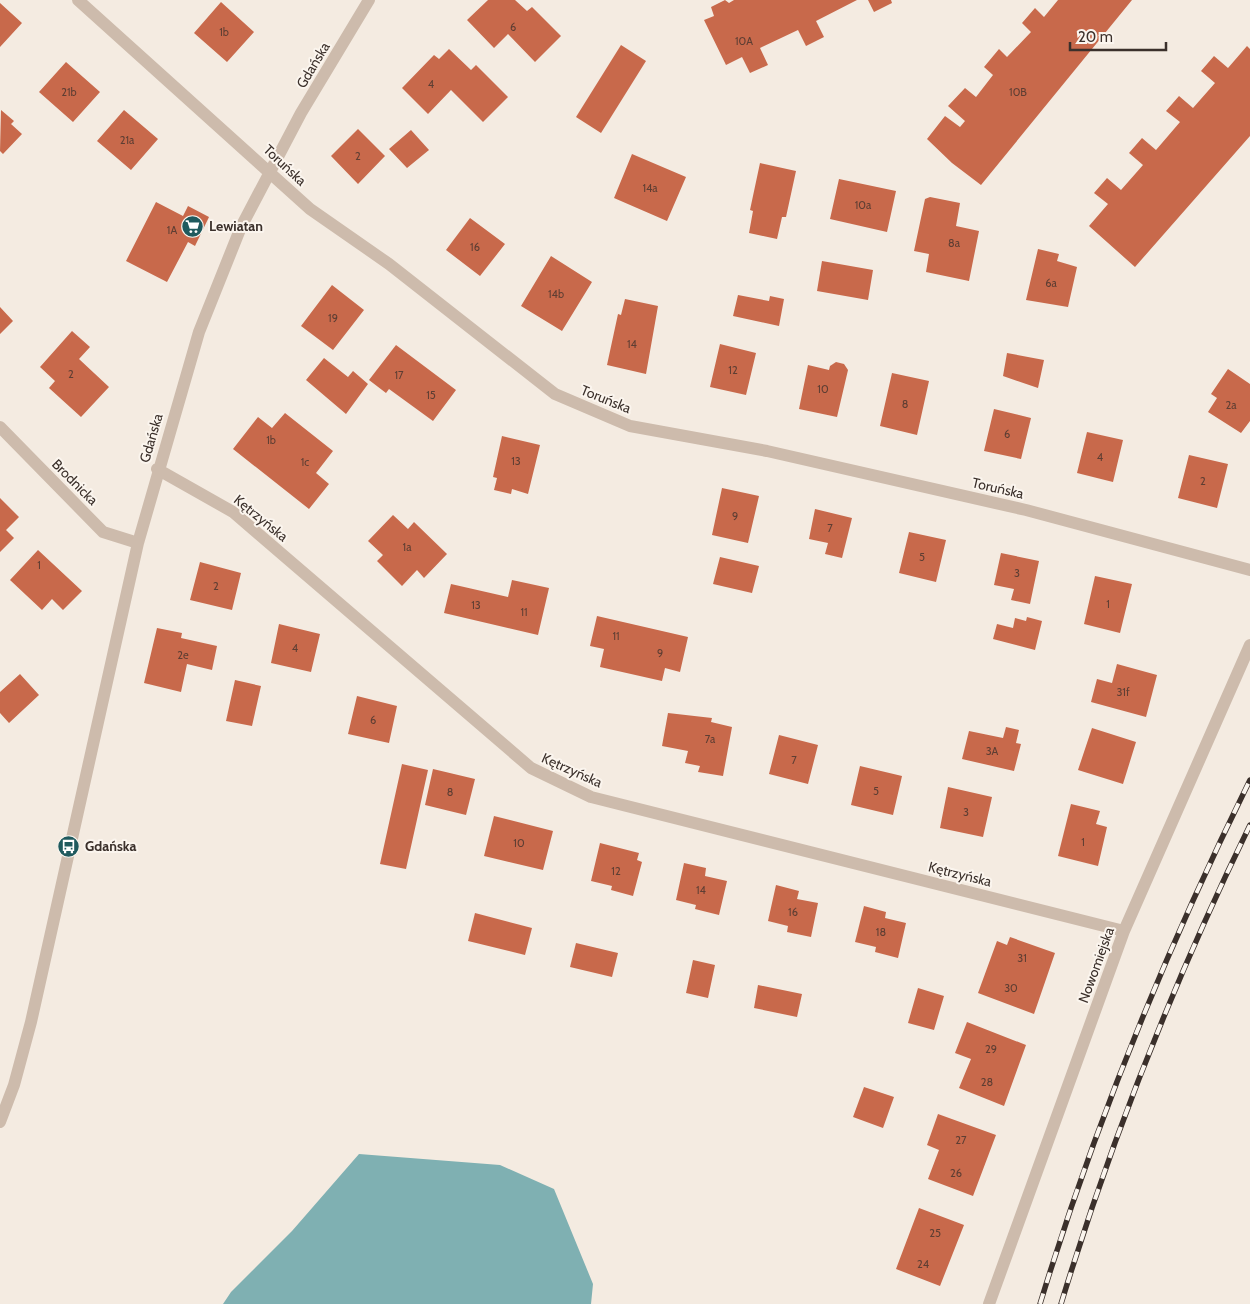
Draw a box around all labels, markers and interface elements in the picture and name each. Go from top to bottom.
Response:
house number: 6 [510,20,516,34]
scale bar [1070,20,1166,52]
house number: 1b [219,25,229,39]
text: 20 m [1078,28,1113,46]
house number: 10A [735,34,753,48]
street label: Gdańska [292,39,334,91]
house number: 4 [428,77,435,91]
house number: 21b [61,85,77,99]
house number: 10B [1009,85,1027,99]
house number: 21a [120,133,135,147]
street label: Toruńska [260,141,310,190]
house number: 2 [355,149,361,163]
house number: 14a [642,181,658,195]
house number: 10a [855,198,872,212]
supermarket icon: Lewiatan [181,214,205,238]
place label: Lewiatan [209,217,263,235]
house number: 1A [167,223,177,237]
house number: 8a [948,236,961,250]
house number: 16 [470,240,480,254]
house number: 6a [1045,276,1057,290]
house number: 14b [548,287,564,301]
house number: 19 [328,311,338,325]
house number: 14 [627,337,638,351]
house number: 12 [728,363,738,377]
house number: 2 [68,367,74,381]
house number: 17 [394,368,404,382]
street label: Toruńska [578,381,634,417]
house number: 10 [817,382,829,396]
house number: 15 [426,388,436,402]
house number: 8 [902,397,908,411]
house number: 2a [1225,398,1237,412]
street label: Gdańska [135,411,167,465]
house number: 6 [1004,427,1010,441]
house number: 1b [266,433,276,447]
house number: 4 [1097,450,1104,464]
house number: 13 [511,454,521,468]
street label: Brodnicka [48,455,102,509]
house number: 1c [301,455,309,469]
street label: Toruńska [970,473,1026,503]
house number: 2 [1200,474,1206,488]
street label: Kętrzyńska [230,491,292,545]
house number: 9 [732,509,738,523]
house number: 7 [827,521,833,535]
house number: 1a [403,540,412,554]
house number: 5 [919,550,925,564]
house number: 1 [37,558,41,572]
house number: 3 [1014,566,1020,580]
house number: 2 [213,579,219,593]
house number: 1 [1106,597,1110,611]
house number: 13 [471,598,481,612]
house number: 11 [520,605,528,619]
house number: 11 [612,629,620,643]
house number: 4 [292,641,299,655]
house number: 9 [657,646,663,660]
house number: 2e [177,648,189,662]
house number: 31f [1116,685,1130,699]
house number: 6 [370,713,376,727]
house number: 7a [705,732,716,746]
house number: 3A [986,744,999,758]
street label: Kętrzyńska [539,749,605,791]
house number: 7 [791,753,797,767]
house number: 5 [873,784,879,798]
house number: 8 [447,785,453,799]
house number: 3 [963,805,969,819]
bus stop icon: Gdańska [57,834,81,858]
house number: 1 [1081,835,1085,849]
house number: 10 [513,836,525,850]
place label: Gdańska [85,837,137,855]
street label: Kętrzyńska [927,857,994,891]
house number: 12 [611,864,621,878]
house number: 14 [696,883,707,897]
house number: 16 [788,905,798,919]
street label: Nowomiejska [1074,924,1118,1005]
house number: 18 [876,925,886,939]
house number: 31 [1017,951,1027,965]
house number: 30 [1004,981,1018,995]
house number: 29 [985,1042,997,1056]
house number: 28 [981,1075,993,1089]
house number: 27 [955,1133,967,1147]
house number: 26 [950,1166,962,1180]
house number: 25 [929,1226,941,1240]
house number: 24 [917,1257,930,1271]

